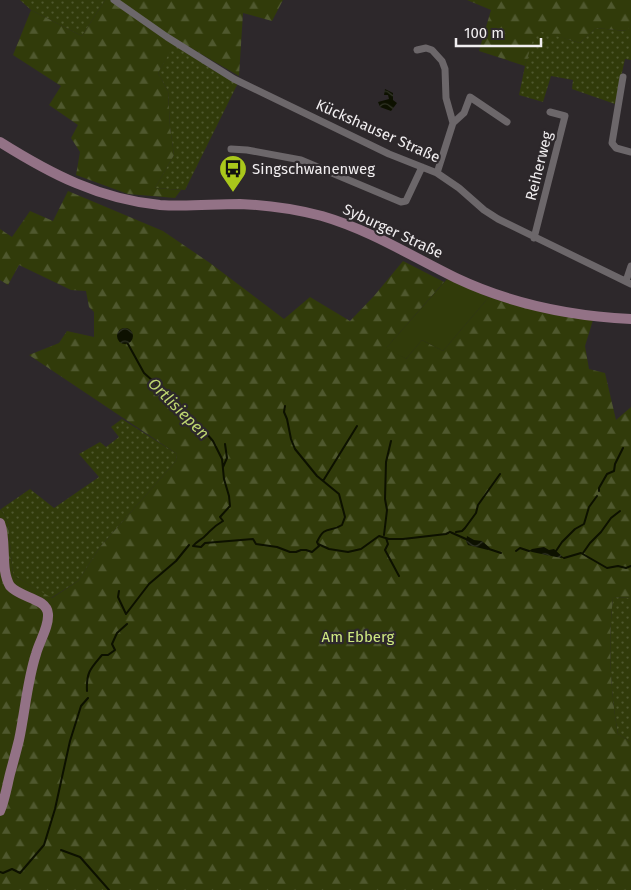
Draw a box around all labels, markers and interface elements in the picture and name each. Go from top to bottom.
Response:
scale bar [456,15,541,47]
text: 100 m [464,24,504,42]
street label: Kückshauser Straße [313,96,443,166]
street label: Reiherweg [522,129,556,203]
bus stop icon: Singschwanenweg [218,154,248,193]
place label: Singschwanenweg [252,160,375,178]
street label: Syburger Straße [340,200,446,262]
water label: Ortlisiepen [144,374,213,443]
park label: Am Ebberg [322,628,395,646]

